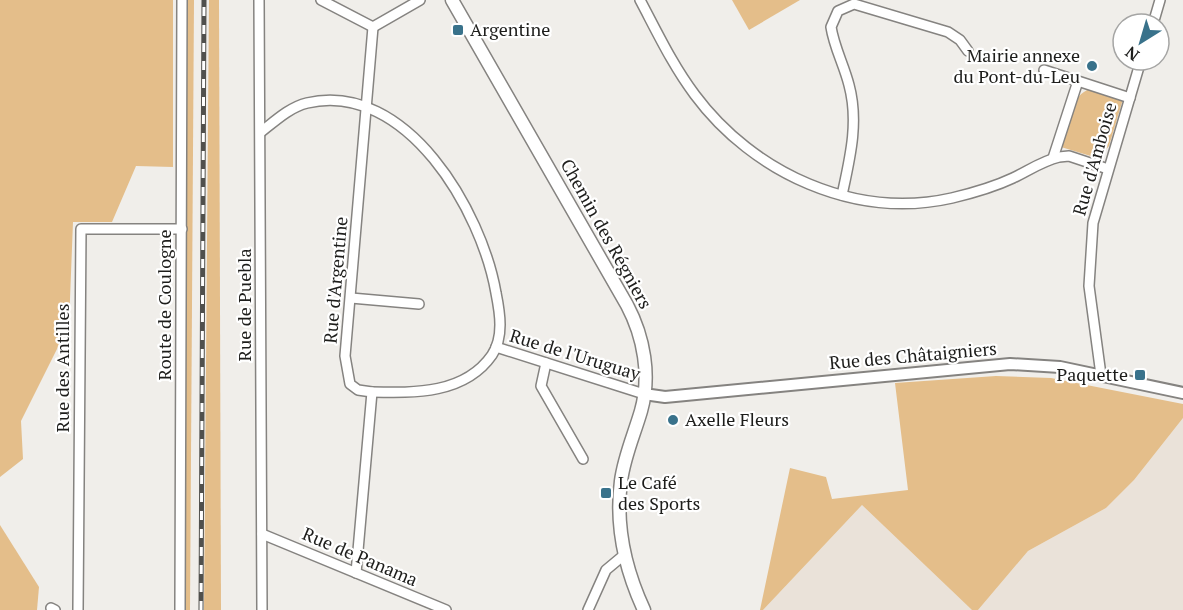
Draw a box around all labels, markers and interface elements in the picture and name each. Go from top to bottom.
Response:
north arrow [1111,12,1171,72]
place label: Argentine [470,17,550,41]
marker: Argentine [451,23,465,37]
text: N [1121,42,1143,66]
place label: Mairie annexe du Pont-du-Leu [954,43,1080,88]
marker: Mairie annexe du Pont-du-Leu [1085,59,1099,73]
street label: Rue d'Amboise [1066,99,1122,218]
street label: Chemin des Régniers [556,154,658,313]
street label: Rue d'Argentine [318,215,353,344]
street label: Route de Coulogne [152,230,176,380]
street label: Rue de Puebla [232,248,256,362]
street label: Rue des Antilles [50,304,74,432]
street label: Rue de l'Uruguay [507,323,644,386]
street label: Rue des Châtaigniers [828,336,998,374]
place label: Paquette [1057,362,1128,386]
marker: Paquette [1133,368,1147,382]
place label: Axelle Fleurs [685,407,789,431]
marker: Axelle Fleurs [666,413,680,427]
place label: Le Café des Sports [618,470,700,515]
marker: Le Café des Sports [599,486,613,500]
street label: Rue de Panama [299,521,422,591]

